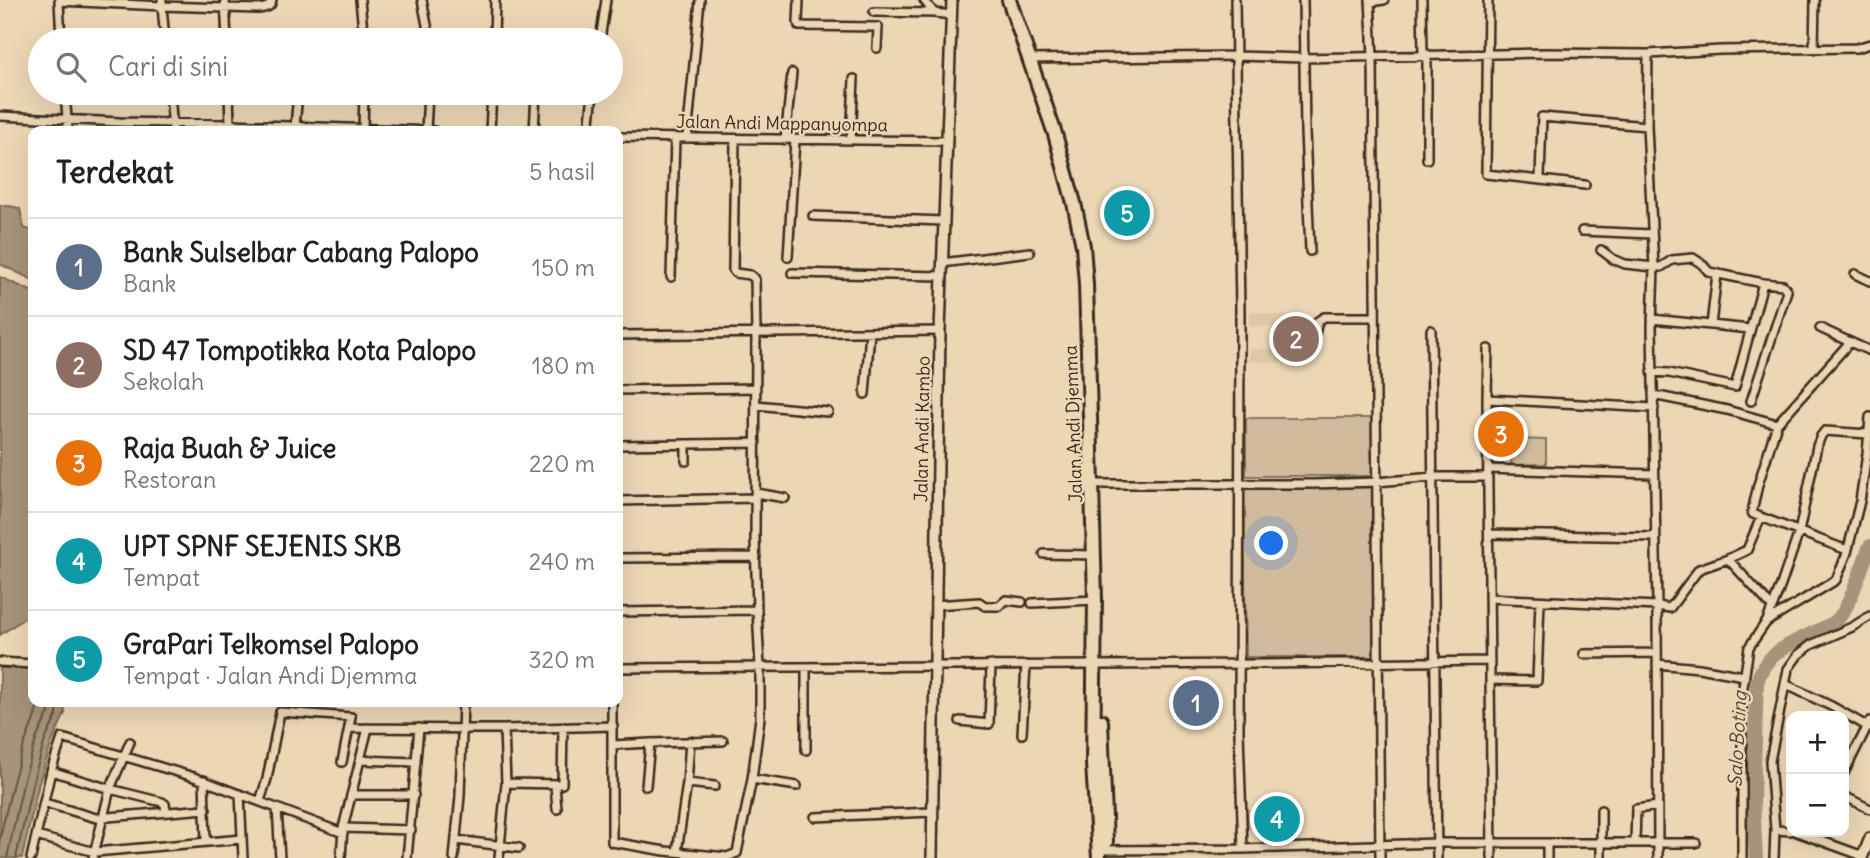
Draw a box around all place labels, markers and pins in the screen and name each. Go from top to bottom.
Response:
pin: 5 [1104,187,1150,239]
pin: 2 [1273,313,1319,365]
pin: 3 [1478,408,1524,460]
pin: 1 [1173,677,1219,729]
pin: 4 [1254,793,1300,845]

